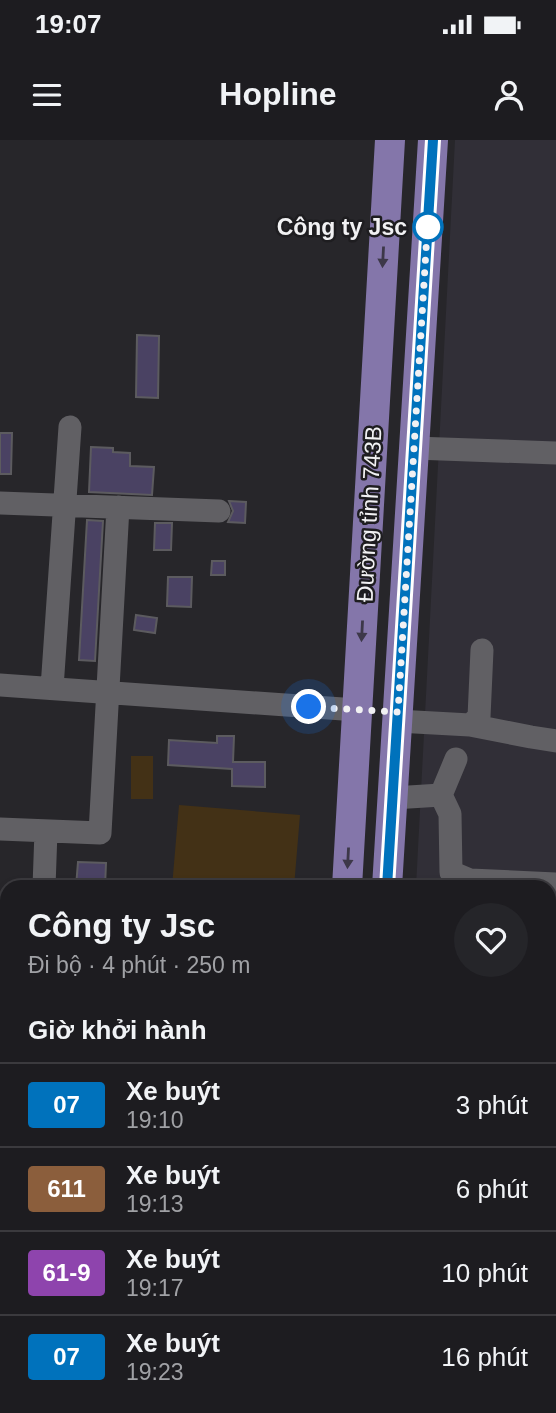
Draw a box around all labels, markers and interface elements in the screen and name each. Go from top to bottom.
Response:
text: 19:07 [35,9,102,39]
icon: menu [28,76,66,114]
text: Hopline [219,76,337,112]
icon: person [490,76,528,114]
marker: Công ty Jsc [413,212,443,242]
place label: Công ty Jsc [277,214,407,240]
one-way arrow [378,246,389,268]
street label: Đường tỉnh 743B [351,425,387,603]
one-way arrow [356,620,367,642]
your location [291,689,326,724]
one-way arrow [343,847,354,869]
button: heart [454,903,528,977]
text: Công ty Jsc [28,907,215,944]
text: Đi bộ · 4 phút · 250 m [28,952,250,978]
text: Giờ khởi hành [28,1015,207,1045]
text: Xe buýt [126,1076,220,1106]
text: 3 phút [456,1090,528,1120]
text: 07 [53,1091,80,1118]
text: 19:10 [126,1107,184,1133]
text: Xe buýt [126,1160,220,1190]
text: 6 phút [456,1174,528,1204]
text: 611 [47,1175,86,1202]
text: 19:13 [126,1191,184,1217]
text: Xe buýt [126,1244,220,1274]
text: 10 phút [441,1258,528,1288]
text: 61-9 [42,1259,91,1286]
text: 19:17 [126,1275,184,1301]
text: Xe buýt [126,1328,220,1358]
text: 16 phút [441,1342,528,1372]
text: 07 [53,1343,80,1370]
text: 19:23 [126,1359,184,1385]

